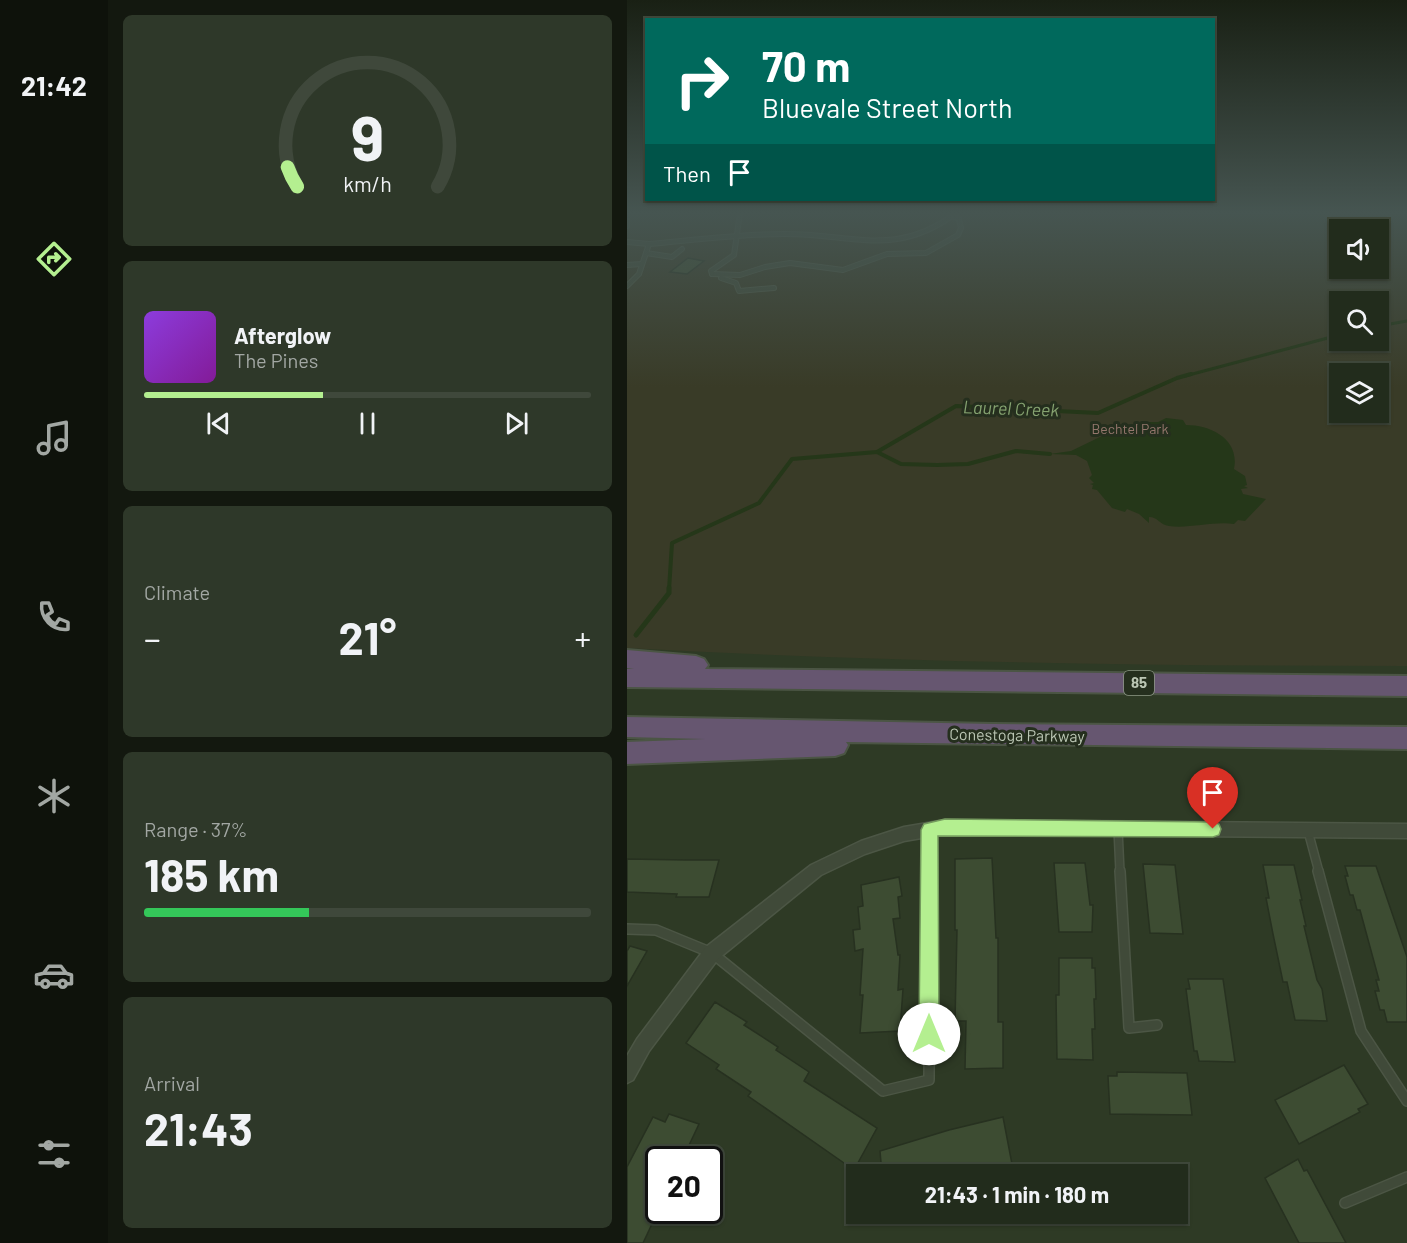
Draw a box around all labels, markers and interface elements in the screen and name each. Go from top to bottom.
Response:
text: 70 m [762,40,850,90]
icon: right [663,42,741,120]
text: 21:42 [21,69,87,101]
text: Bluevale Street North [762,91,1013,123]
text: 9 [351,99,384,173]
icon: arrive [723,156,756,189]
text: Then [663,160,711,186]
text: km/h [343,172,392,197]
map controls [1329,219,1389,423]
button: sound [1329,219,1389,279]
icon: directions [33,238,75,280]
button: search [1329,291,1389,351]
text: Afterglow [234,322,331,348]
text: The Pines [234,348,318,372]
button: layers [1329,363,1389,423]
water label: Laurel Creek [963,395,1060,421]
icon: previous [202,407,235,440]
icon: pause [351,407,384,440]
icon: next [500,407,533,440]
icon: music [33,417,75,459]
park label: Bechtel Park [1092,420,1168,437]
text: Climate [144,580,210,604]
icon: phone [33,596,75,638]
text: 21° [339,610,396,664]
text: − [144,618,161,658]
text: + [575,618,591,658]
road number: 85 [1124,671,1154,695]
street label: Conestoga Parkway [949,724,1086,745]
pin [1187,767,1238,829]
icon: climate [33,775,75,817]
icon: arrive [1196,776,1229,809]
text: Range · 37% [144,817,248,841]
text: 185 km [144,847,279,901]
icon: car [33,954,75,996]
position arrow [897,1002,961,1066]
text: Arrival [144,1071,200,1095]
text: 21:43 [144,1101,253,1155]
icon: filters [33,1133,75,1175]
speed limit sign: 20 [645,1146,723,1224]
text: 21:43 · 1 min · 180 m [925,1181,1109,1207]

